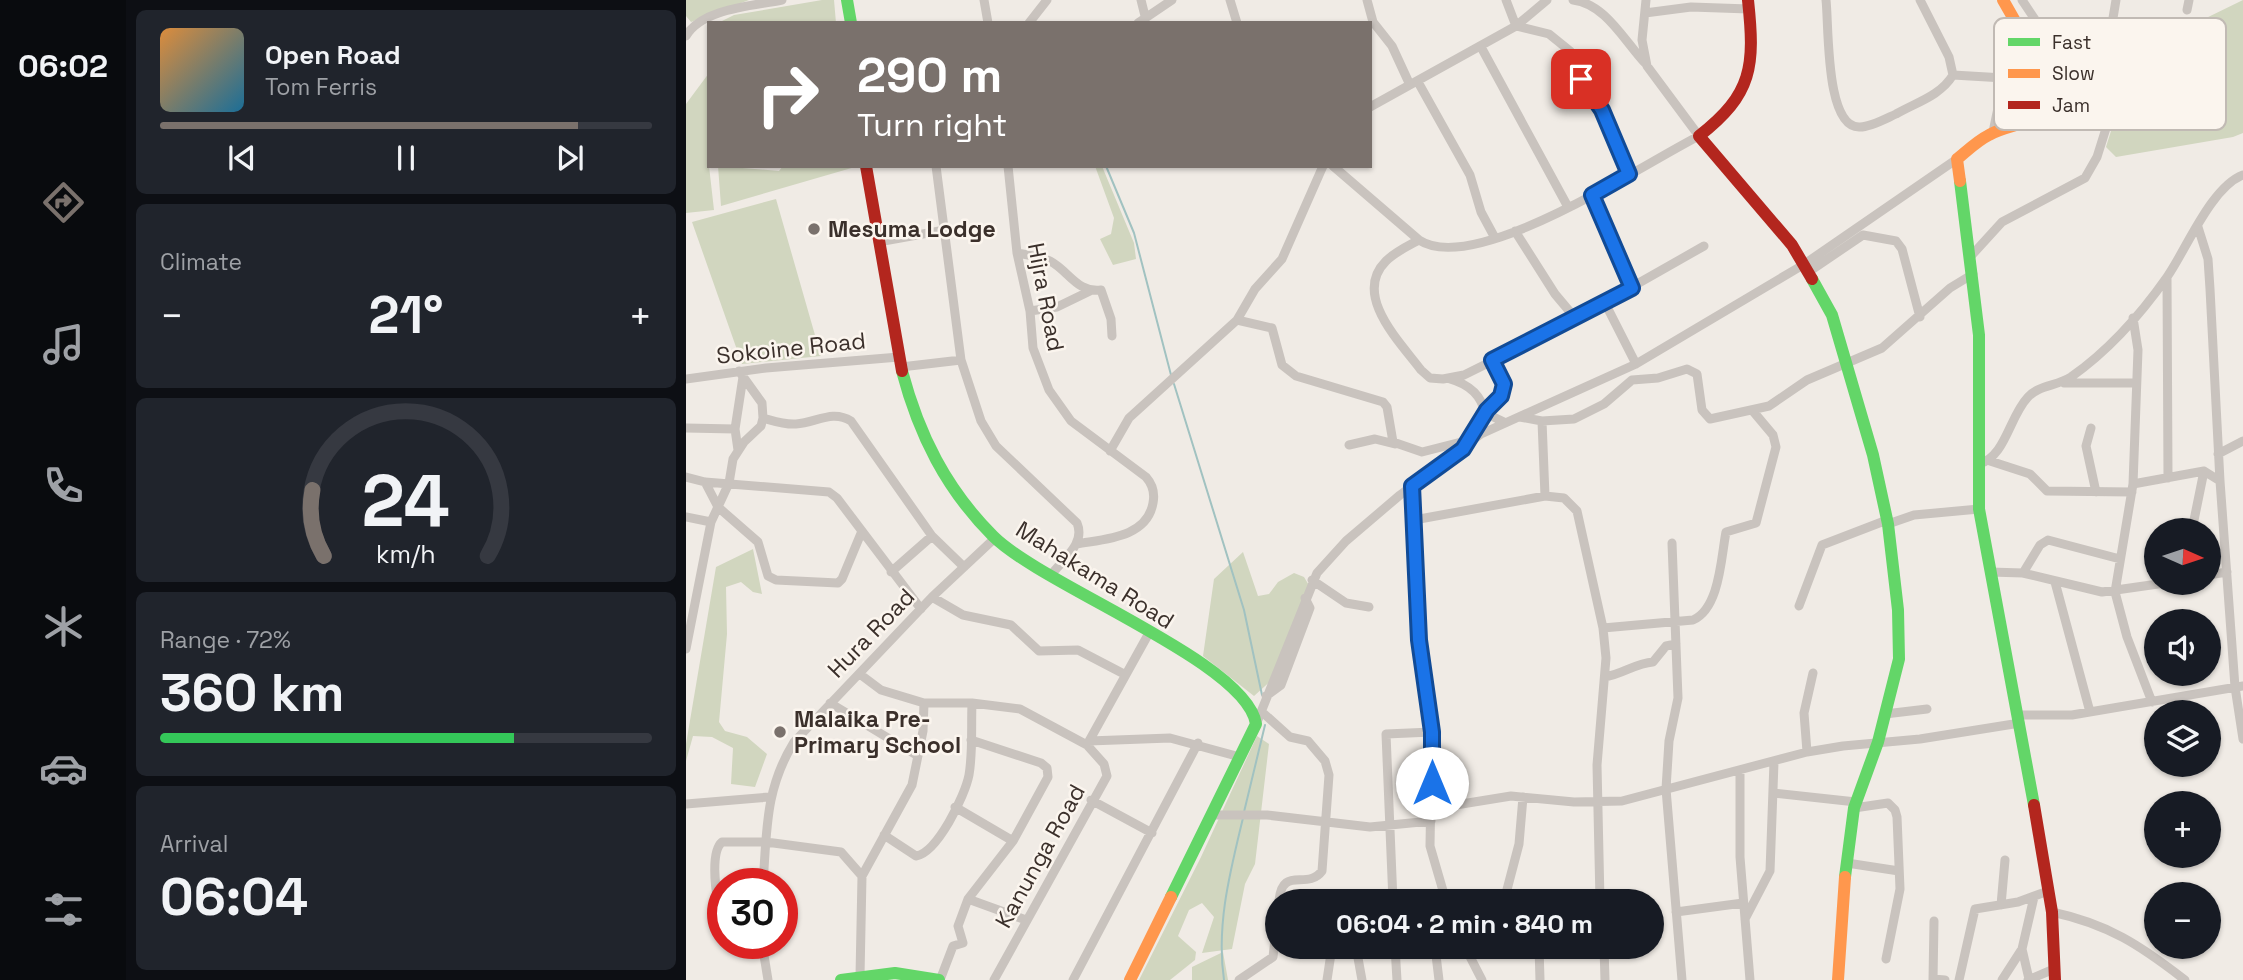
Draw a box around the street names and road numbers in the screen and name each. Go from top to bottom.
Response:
street label: Hijra Road [1021,240,1071,354]
street label: Sokoine Road [715,325,867,371]
street label: Mahakama Road [1010,514,1180,636]
street label: Hura Road [821,582,921,684]
street label: Kanunga Road [988,779,1092,933]

